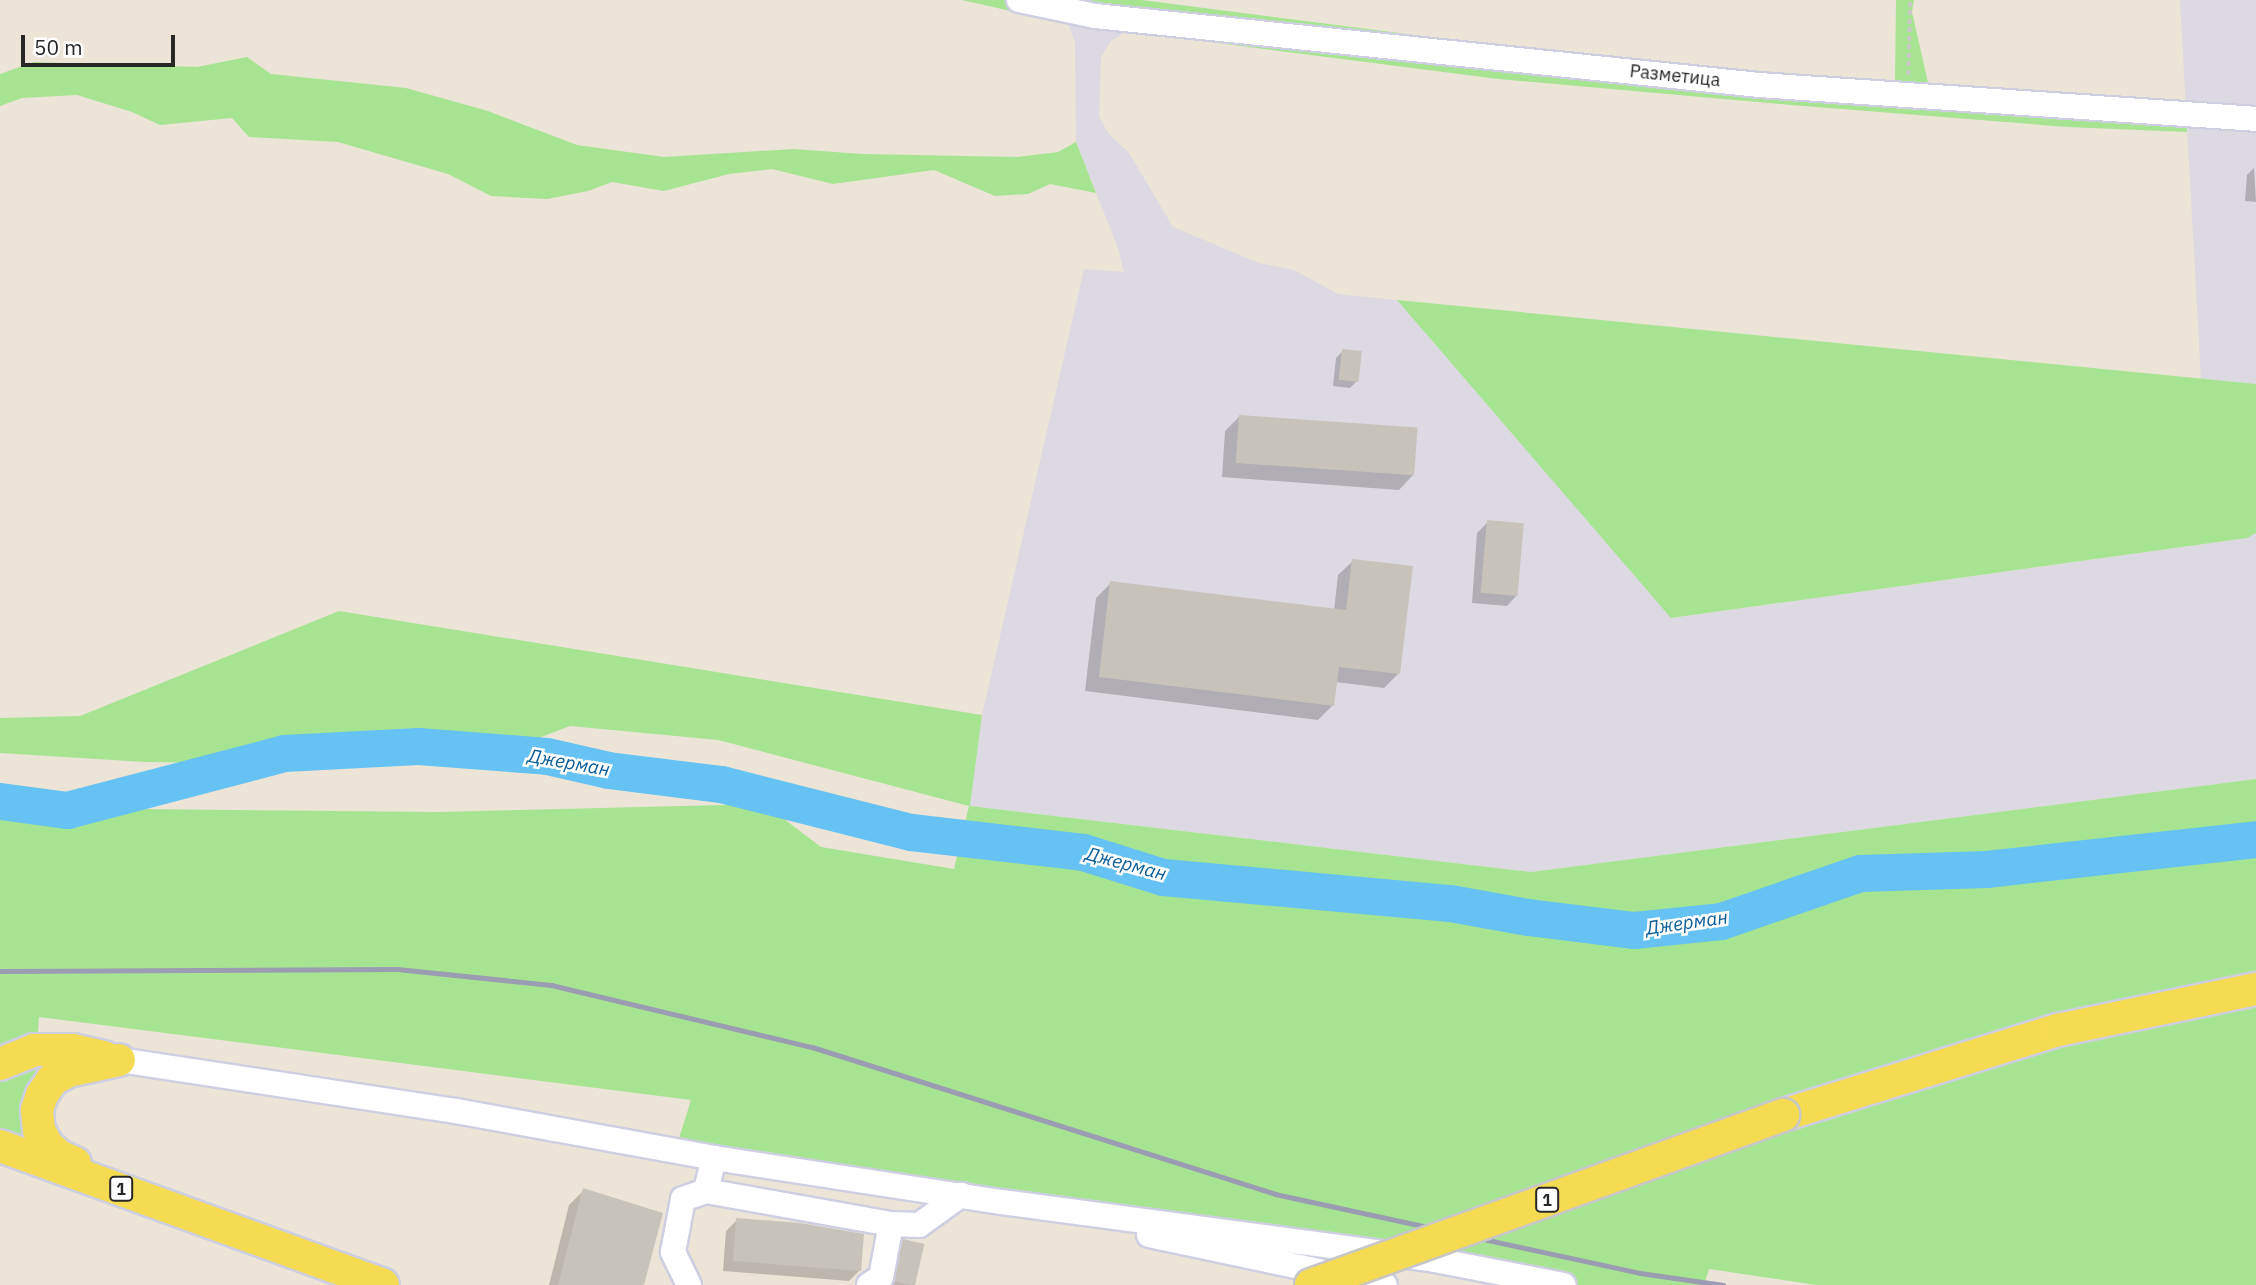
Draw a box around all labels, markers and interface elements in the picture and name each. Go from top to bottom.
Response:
scale bar [24,21,178,65]
text: 50 m [34,33,83,61]
street label: Разметица [1629,61,1721,91]
water label: Джерман [526,745,612,781]
water label: Джерман [1083,842,1169,886]
water label: Джерман [1645,906,1729,940]
road number: 1 [109,1176,133,1202]
road number: 1 [1535,1188,1559,1212]

